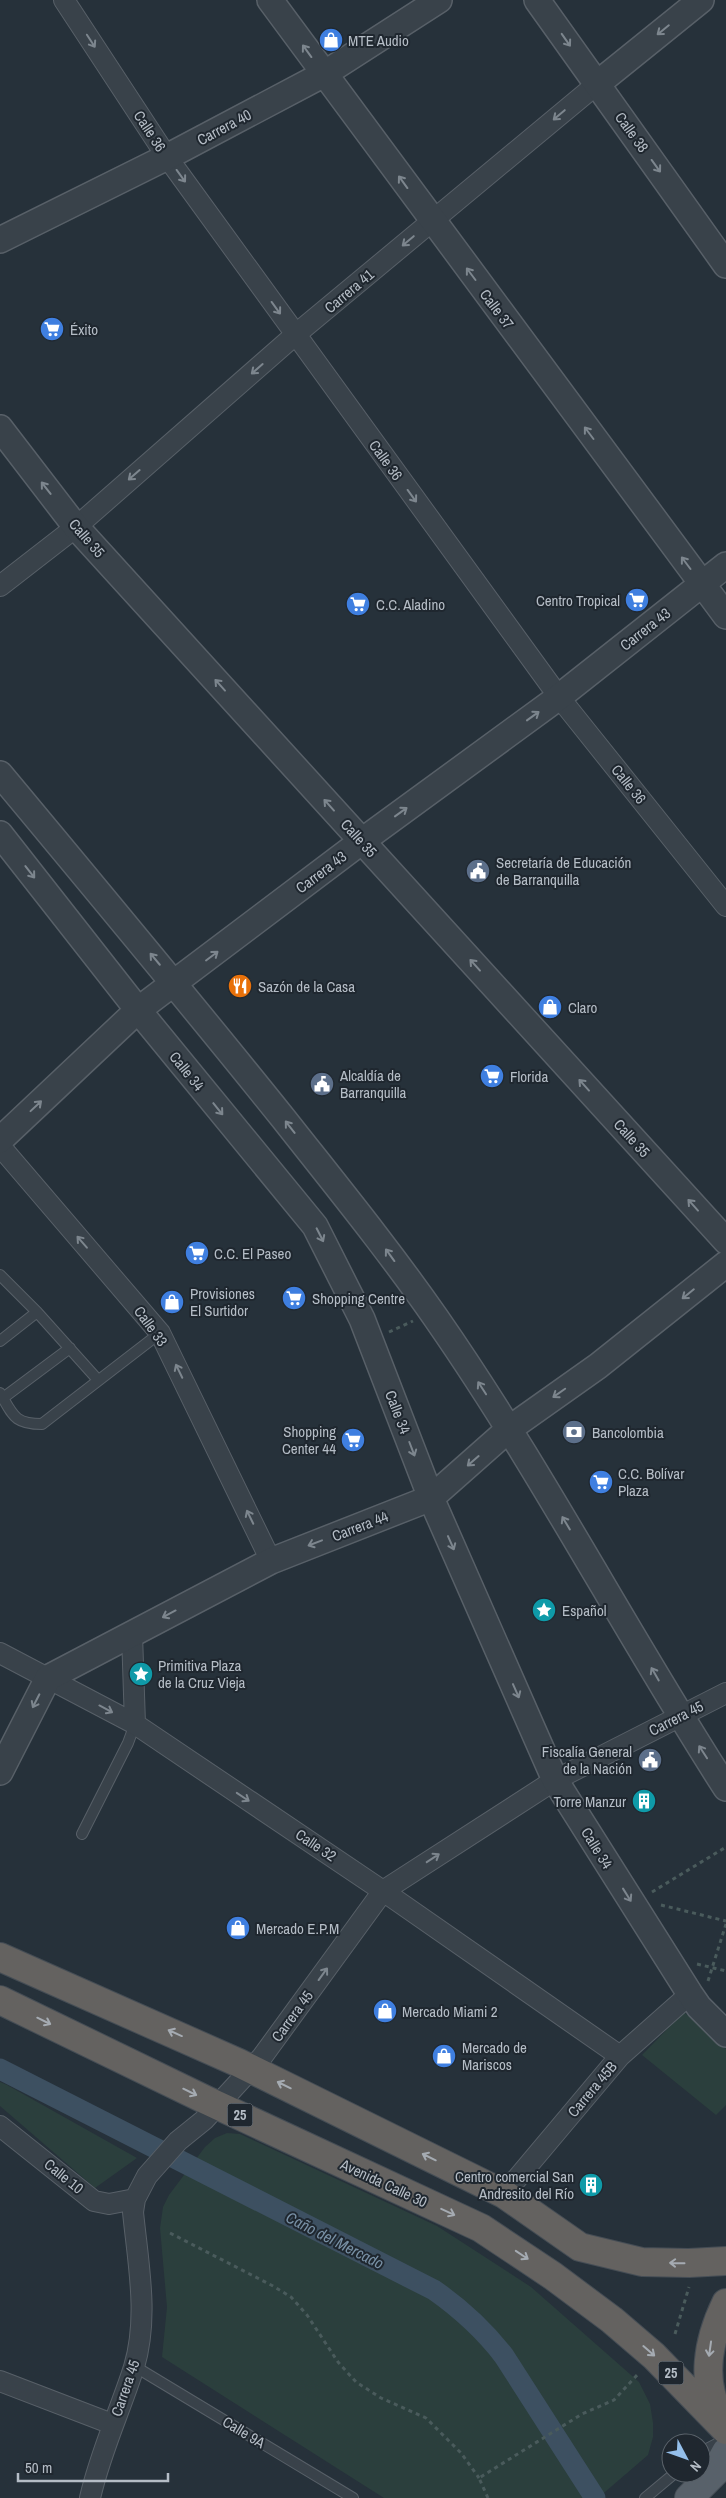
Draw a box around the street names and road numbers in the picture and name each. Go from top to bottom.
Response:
street label: Carrera 40 [193,104,255,150]
street label: Calle 36 [129,106,171,156]
street label: Calle 38 [610,108,654,157]
street label: Carrera 41 [320,264,378,318]
street label: Calle 37 [475,285,519,333]
street label: Calle 36 [364,436,408,485]
street label: Calle 35 [64,514,110,562]
street label: Carrera 43 [615,603,675,655]
street label: Calle 36 [607,760,651,808]
street label: Calle 35 [336,814,382,862]
street label: Carrera 43 [291,846,351,898]
street label: Calle 34 [165,1047,209,1095]
street label: Calle 35 [609,1114,655,1162]
street label: Calle 33 [129,1302,173,1351]
street label: Calle 34 [380,1387,416,1437]
street label: Carrera 44 [329,1506,391,1546]
street label: Carrera 45 [645,1695,707,1741]
street label: Calle 34 [576,1823,618,1873]
street label: Calle 32 [291,1824,341,1866]
street label: Carrera 45 [266,1986,318,2046]
street label: Carrera 45B [562,2057,622,2121]
road number: 25 [228,2104,252,2126]
street label: Avenida Calle 30 [336,2153,431,2212]
street label: Calle 10 [40,2154,88,2198]
street label: Carrera 45 [106,2357,145,2419]
road number: 25 [658,2362,684,2384]
street label: Calle 9A [219,2411,270,2453]

